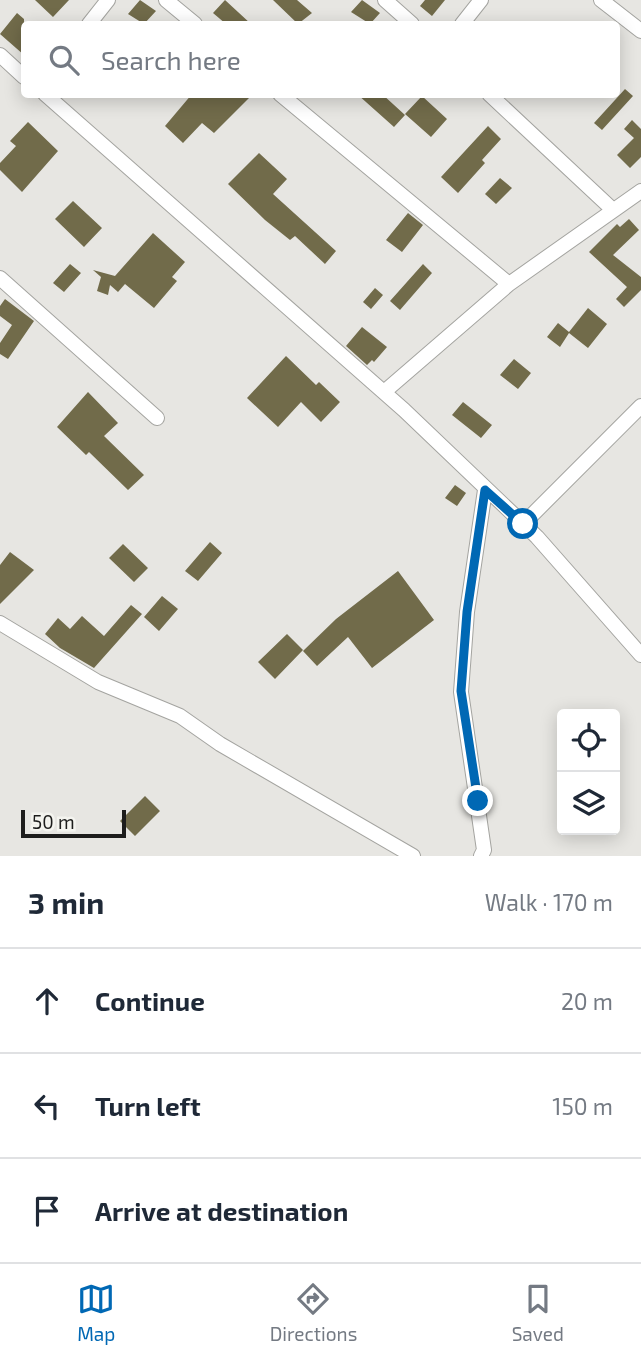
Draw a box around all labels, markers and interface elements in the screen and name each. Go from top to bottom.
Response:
search box [21,21,620,98]
icon: search [45,41,83,79]
text: Search here [101,44,241,75]
route start [507,508,538,539]
map controls [557,709,620,835]
button: locate [557,709,620,772]
button: layers [557,772,620,835]
route end [462,785,493,816]
scale bar [21,807,126,839]
text: 50 m [32,810,75,833]
text: 3 min [28,884,104,920]
text: Walk · 170 m [485,888,613,916]
icon: ahead [28,982,66,1020]
text: Continue [95,985,205,1016]
text: 20 m [561,987,613,1015]
icon: left [28,1087,66,1125]
text: Turn left [95,1090,201,1121]
text: 150 m [552,1092,613,1120]
icon: arrive [28,1192,66,1230]
text: Arrive at destination [95,1195,348,1226]
tab: Map [77,1280,115,1345]
tab: Directions [270,1280,357,1345]
tab: Saved [512,1280,564,1345]

